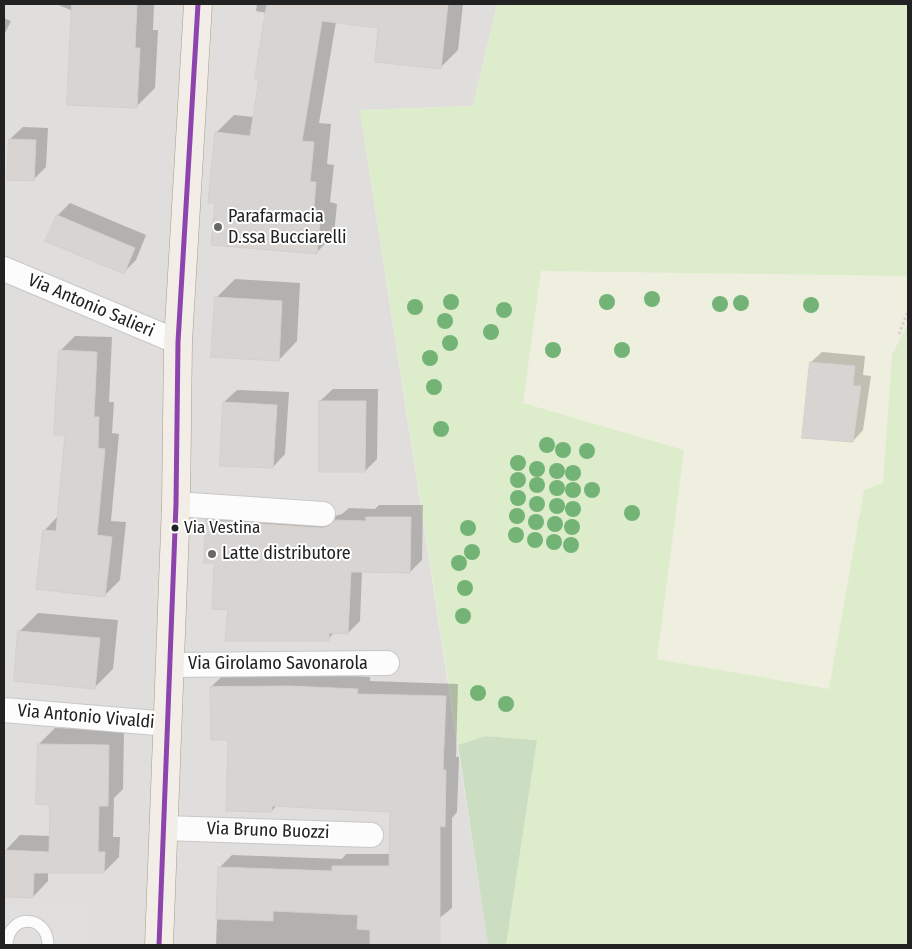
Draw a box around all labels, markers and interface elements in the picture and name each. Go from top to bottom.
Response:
place label: Parafarmacia D.ssa Bucciarelli [228,206,346,248]
marker: Parafarmacia D.ssa Bucciarelli [212,221,224,233]
street label: Via Antonio Salieri [25,270,157,342]
place label: Via Vestina [184,518,260,538]
marker: Via Vestina [170,523,180,533]
place label: Latte distributore [222,543,351,565]
marker: Latte distributore [206,548,218,560]
street label: Via Girolamo Savonarola [188,653,368,675]
street label: Via Antonio Vivaldi [17,700,155,734]
street label: Via Bruno Buozzi [206,818,330,844]

